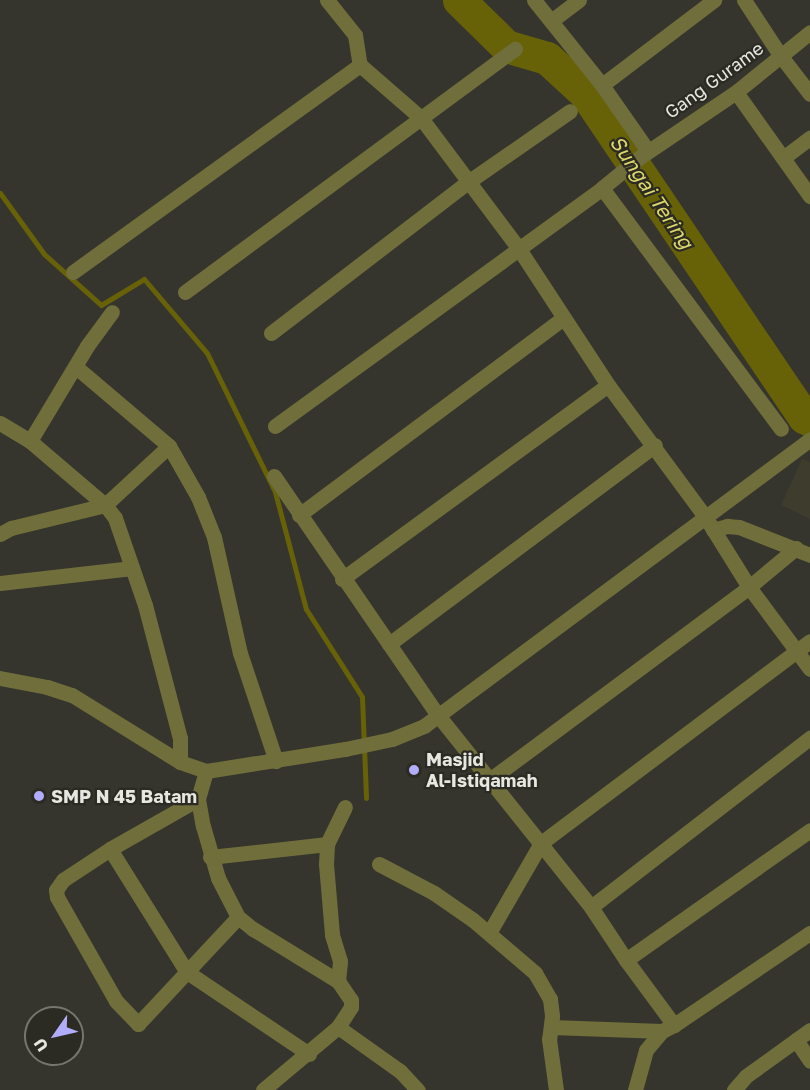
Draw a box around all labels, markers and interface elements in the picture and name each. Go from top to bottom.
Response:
street label: Gang Gurame [661,37,767,123]
water label: Sungai Tering [605,131,699,253]
place label: Masjid Al-Istiqamah [426,749,538,792]
marker: Masjid Al-Istiqamah [407,763,421,777]
place label: SMP N 45 Batam [51,785,197,807]
marker: SMP N 45 Batam [32,789,46,803]
north arrow [24,1006,84,1066]
text: U [29,1035,52,1055]

